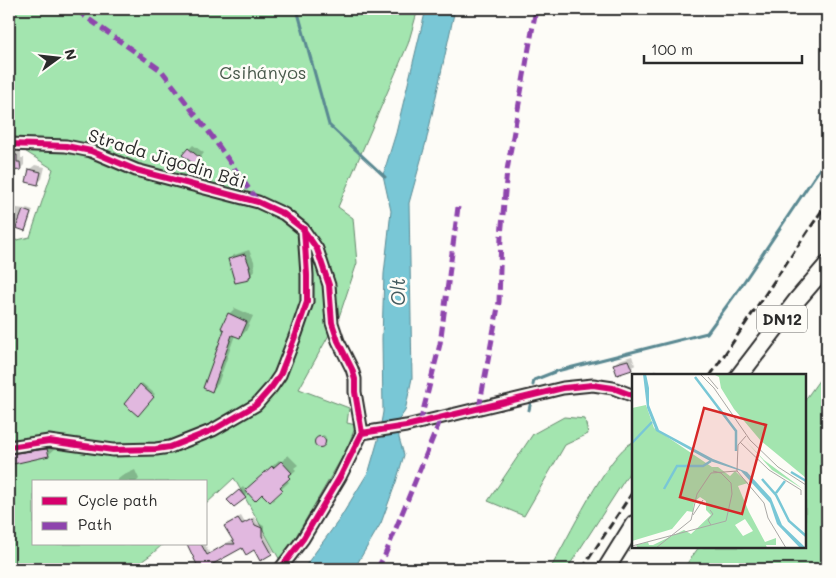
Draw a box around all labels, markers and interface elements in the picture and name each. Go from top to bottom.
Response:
north arrow [32,32,82,82]
scale bar [644,32,801,64]
text: 100 m [651,39,693,59]
text: N [60,47,82,62]
park label: Csihányos [219,60,307,84]
street label: Strada Jigodin Băi [85,123,249,193]
water label: Olt [385,278,410,306]
road number: DN12 [757,306,807,332]
inset map [632,374,806,548]
legend [32,480,208,546]
text: Cycle path [78,490,157,510]
text: Path [78,514,112,534]

